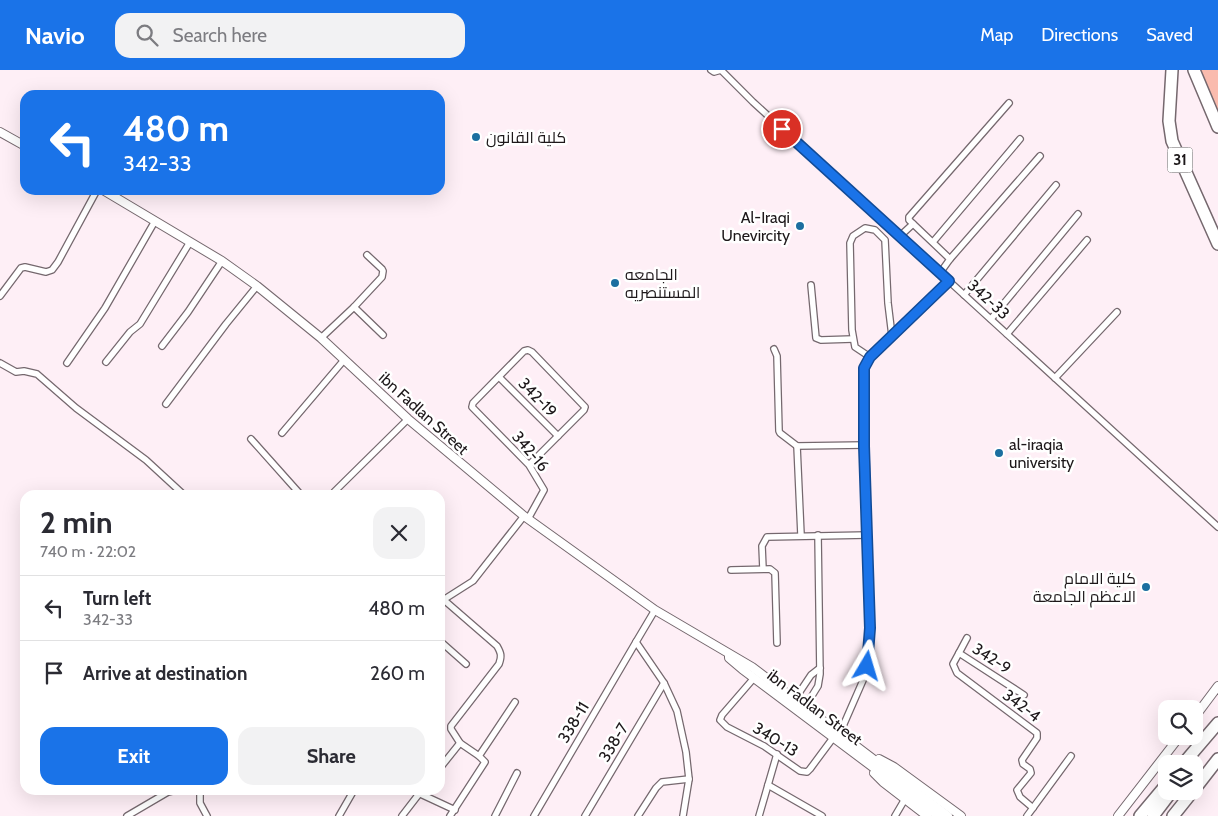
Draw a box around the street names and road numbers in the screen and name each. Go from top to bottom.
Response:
road number: 31 [1168,148,1192,172]
street label: 342-33 [964,276,1014,323]
street label: ibn Fadlan Street [375,368,473,459]
street label: 342-19 [515,374,561,421]
street label: 342-16 [508,427,553,475]
street label: 342-9 [969,639,1014,678]
street label: ibn Fadlan Street [763,666,866,750]
street label: 342-4 [999,685,1044,726]
street label: 338-11 [554,699,593,746]
street label: 340-13 [750,718,802,761]
street label: 338-7 [595,720,632,765]

